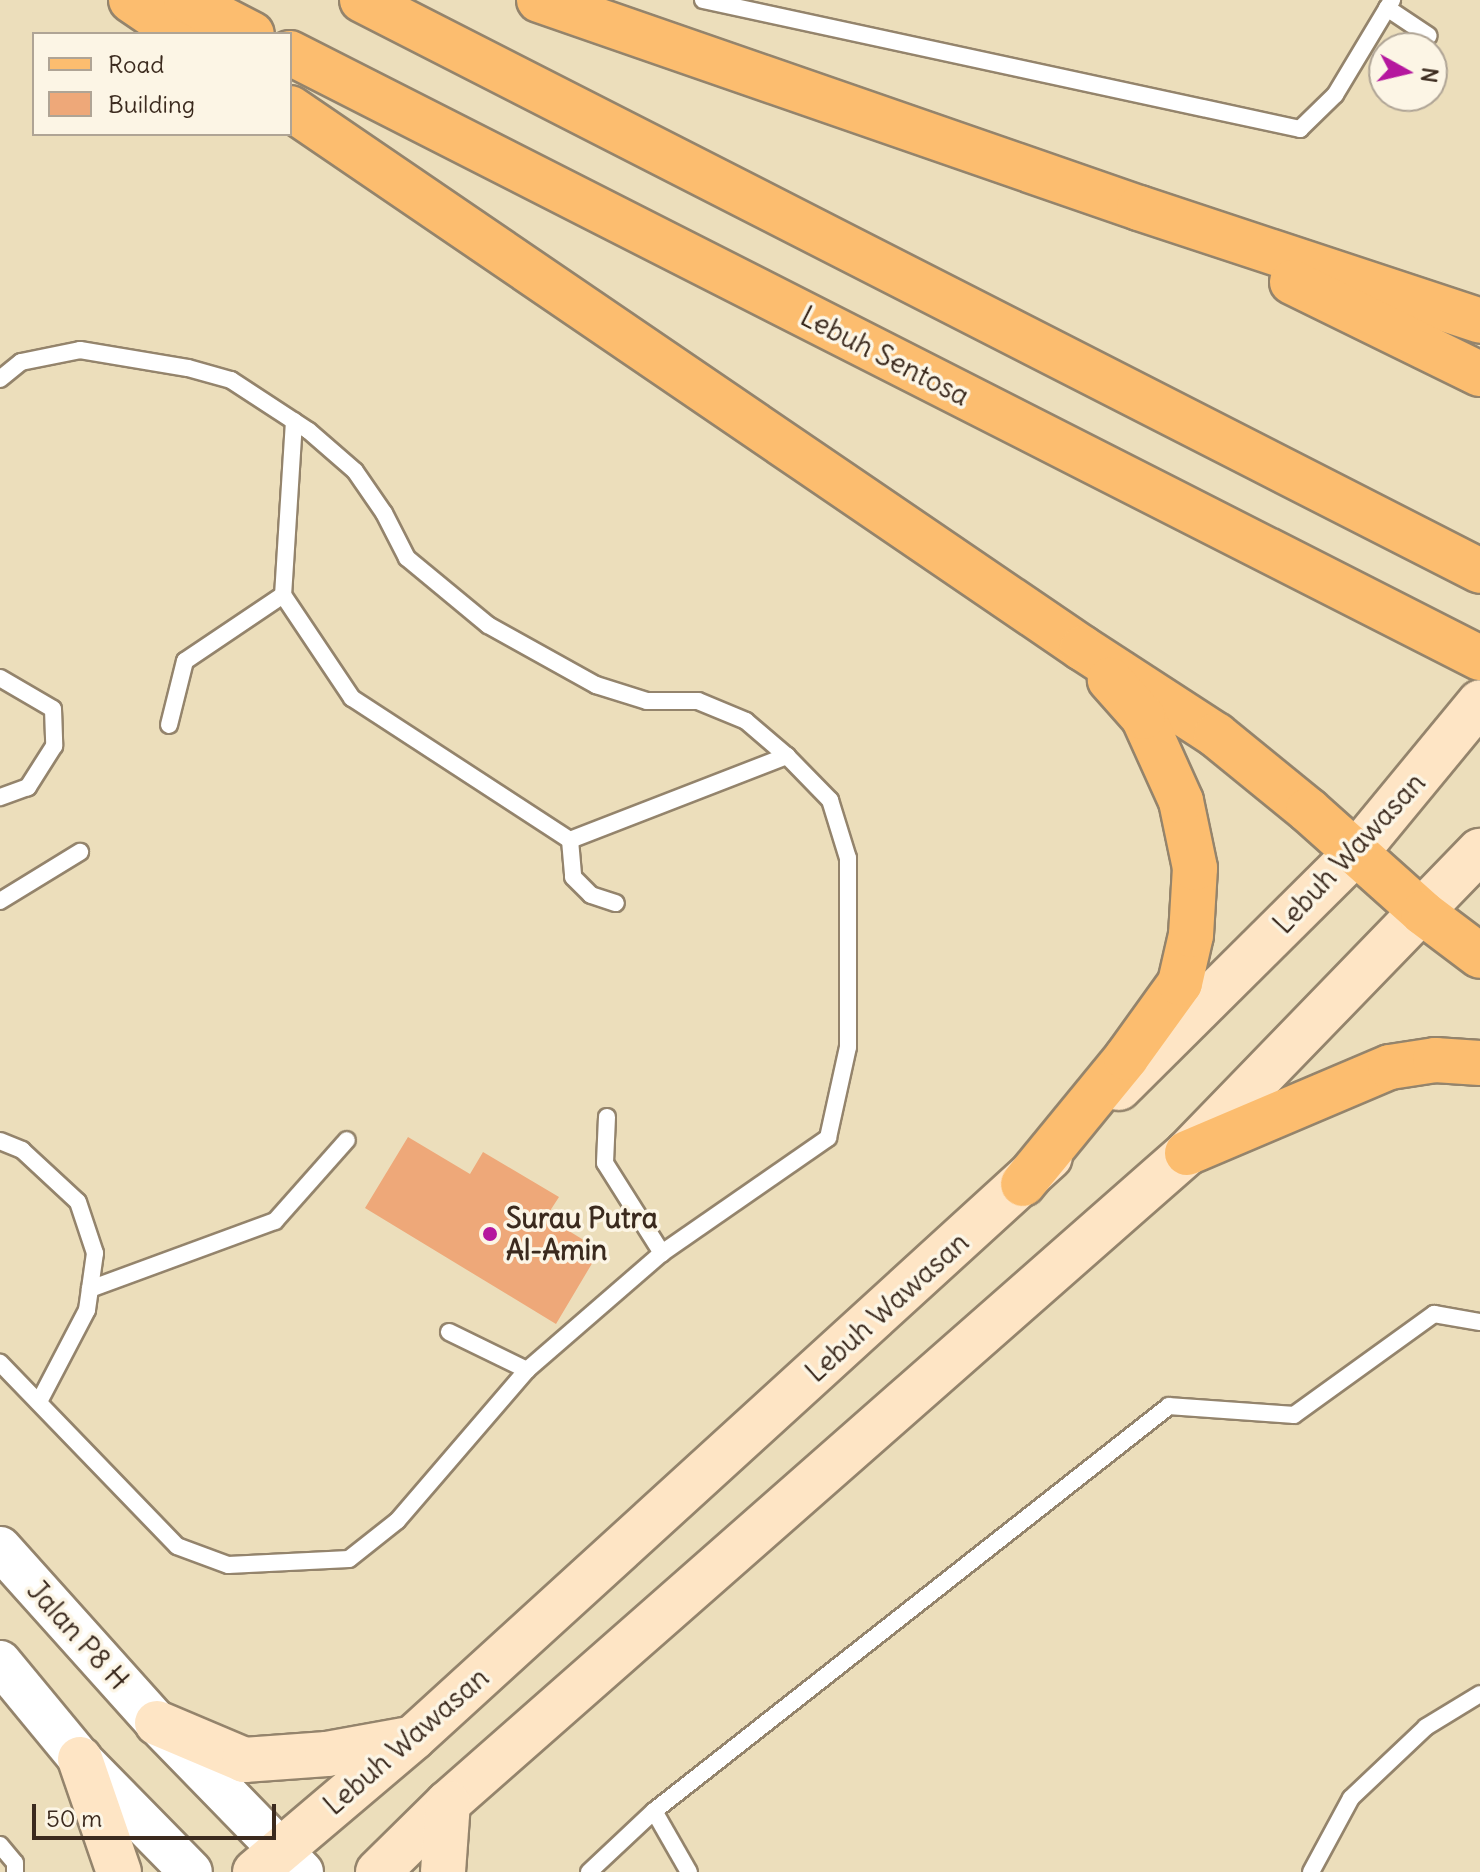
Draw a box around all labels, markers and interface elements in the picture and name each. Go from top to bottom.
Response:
legend [32,32,292,136]
north arrow [1368,32,1448,112]
text: Road [108,49,164,79]
text: N [1415,66,1445,85]
text: Building [108,89,195,119]
street label: Lebuh Sentosa [795,299,975,413]
street label: Lebuh Wawasan [1266,766,1432,940]
place label: Surau Putra Al-Amin [506,1201,658,1267]
marker: Surau Putra Al-Amin [481,1225,499,1243]
street label: Lebuh Wawasan [799,1225,975,1389]
street label: Jalan P8 H [20,1574,136,1696]
street label: Lebuh Wawasan [317,1660,495,1822]
scale bar [36,1788,280,1838]
text: 50 m [46,1803,102,1833]

